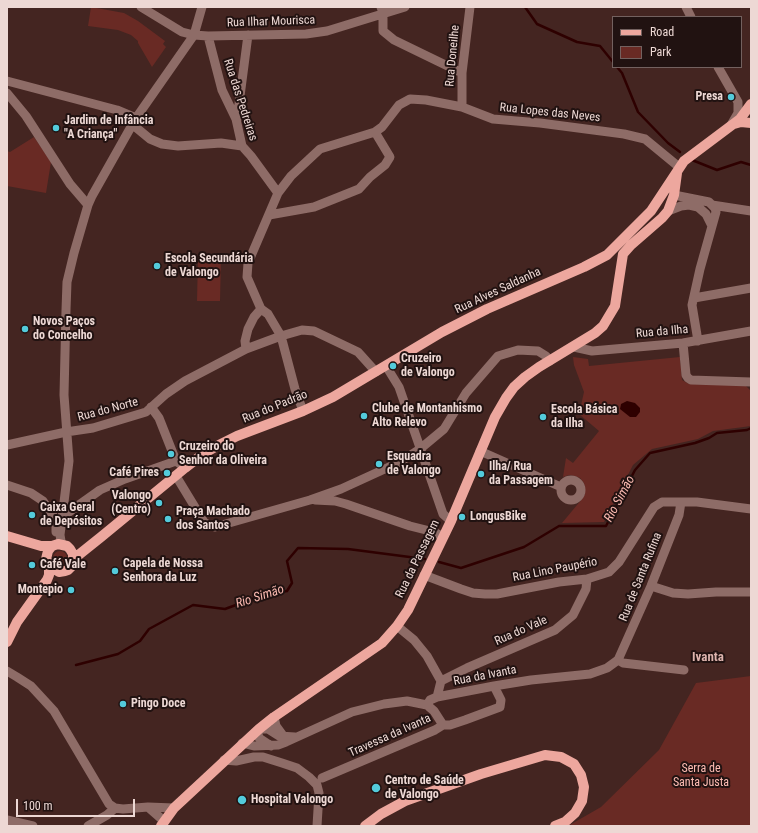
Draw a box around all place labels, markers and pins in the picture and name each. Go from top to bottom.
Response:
place label: Presa [695,90,723,104]
marker: Presa [726,92,736,102]
place label: Jardim de Infância "A Criança" [64,114,153,142]
marker: Jardim de Infância "A Criança" [51,123,61,133]
place label: Escola Secundária de Valongo [165,252,253,280]
marker: Escola Secundária de Valongo [152,261,162,271]
place label: Novos Paços do Concelho [33,315,95,343]
marker: Novos Paços do Concelho [20,324,30,334]
place label: Cruzeiro de Valongo [401,352,455,380]
marker: Cruzeiro de Valongo [388,361,398,371]
place label: Clube de Montanhismo Alto Relevo [372,402,482,430]
place label: Escola Básica da Ilha [551,403,617,431]
marker: Clube de Montanhismo Alto Relevo [359,411,369,421]
marker: Escola Básica da Ilha [538,412,548,422]
place label: Cruzeiro do Senhor da Oliveira [179,440,267,468]
marker: Cruzeiro do Senhor da Oliveira [166,449,176,459]
place label: Esquadra de Valongo [387,450,441,478]
marker: Esquadra de Valongo [374,459,384,469]
place label: Ilha/ Rua da Passagem [489,460,553,488]
place label: Café Pires [109,466,159,480]
marker: Café Pires [162,468,172,478]
marker: Ilha/ Rua da Passagem [476,469,486,479]
place label: Valongo (Centro) [111,489,151,517]
marker: Valongo (Centro) [154,498,164,508]
place label: Caixa Geral de Depósitos [40,501,102,529]
place label: Praça Machado dos Santos [176,505,250,533]
marker: Caixa Geral de Depósitos [27,510,37,520]
place label: LongusBike [470,510,526,524]
marker: LongusBike [457,512,467,522]
marker: Praça Machado dos Santos [163,514,173,524]
place label: Capela de Nossa Senhora da Luz [123,557,203,585]
place label: Café Vale [40,558,86,572]
marker: Café Vale [27,560,37,570]
marker: Capela de Nossa Senhora da Luz [110,566,120,576]
place label: Montepio [18,583,63,597]
marker: Montepio [66,585,76,595]
place label: Pingo Doce [131,697,186,711]
marker: Pingo Doce [118,699,128,709]
place label: Centro de Saúde de Valongo [385,774,464,802]
marker: Centro de Saúde de Valongo [370,782,382,794]
place label: Hospital Valongo [251,793,333,807]
marker: Hospital Valongo [236,794,248,806]

